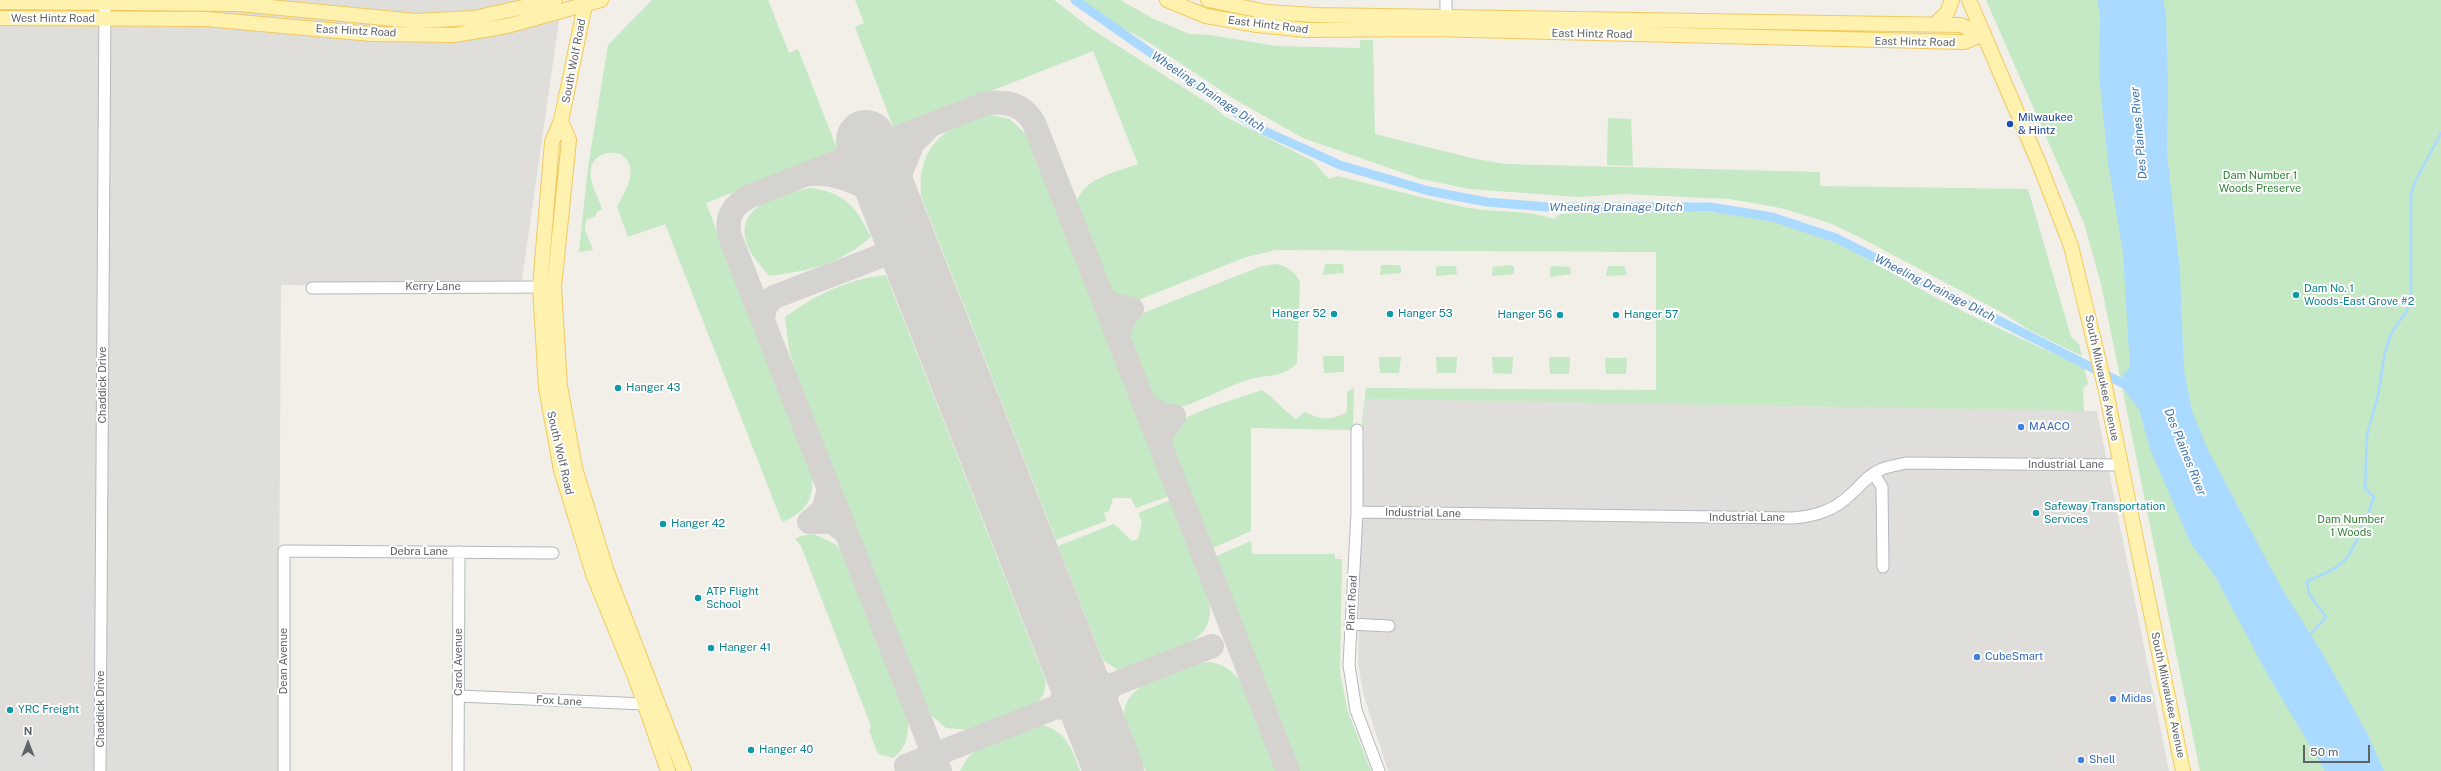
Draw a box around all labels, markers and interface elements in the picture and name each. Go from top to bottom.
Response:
street label: West Hintz Road [11,12,95,26]
street label: East Hintz Road [1227,14,1309,36]
street label: South Wolf Road [559,18,589,104]
street label: East Hintz Road [315,22,397,40]
street label: East Hintz Road [1552,27,1632,41]
street label: East Hintz Road [1875,35,1955,49]
water label: Wheeling Drainage Ditch [1149,49,1267,135]
water label: Des Plaines River [2128,86,2150,180]
place label: Milwaukee & Hintz [2018,111,2073,137]
marker: Milwaukee & Hintz [2005,119,2015,129]
park label: Dam Number 1 Woods Preserve [2219,169,2301,195]
water label: Wheeling Drainage Ditch [1549,200,1683,214]
water label: Wheeling Drainage Ditch [1872,251,1998,325]
street label: Kerry Lane [405,280,461,294]
place label: Dam No. 1 Woods-East Grove #2 [2304,282,2414,308]
marker: Dam No. 1 Woods-East Grove #2 [2291,290,2301,300]
place label: Hanger 52 [1272,307,1326,321]
place label: Hanger 53 [1398,307,1453,321]
place label: Hanger 56 [1497,308,1552,322]
place label: Hanger 57 [1624,308,1678,322]
marker: Hanger 52 [1329,309,1339,319]
marker: Hanger 53 [1385,309,1395,319]
marker: Hanger 56 [1555,310,1565,320]
marker: Hanger 57 [1611,310,1621,320]
street label: South Milwaukee Avenue [2082,314,2122,442]
street label: Chaddick Drive [96,347,110,423]
place label: Hanger 43 [626,381,681,395]
marker: Hanger 43 [613,383,623,393]
water label: Des Plaines River [2161,406,2209,498]
street label: South Wolf Road [544,410,576,496]
place label: MAACO [2029,420,2070,434]
marker: MAACO [2016,422,2026,432]
street label: Industrial Lane [2028,458,2104,472]
place label: Safeway Transportation Services [2044,500,2165,526]
street label: Industrial Lane [1385,506,1461,520]
marker: Safeway Transportation Services [2031,508,2041,518]
street label: Industrial Lane [1709,511,1785,525]
park label: Dam Number 1 Woods [2317,513,2385,539]
place label: Hanger 42 [671,517,725,531]
marker: Hanger 42 [658,519,668,529]
street label: Debra Lane [390,545,448,559]
street label: Plant Road [1344,575,1360,631]
place label: ATP Flight School [706,585,759,611]
marker: ATP Flight School [693,593,703,603]
street label: Dean Avenue [277,628,291,694]
street label: Carol Avenue [452,628,466,696]
street label: South Milwaukee Avenue [2148,631,2188,759]
place label: Hanger 41 [719,641,771,655]
marker: Hanger 41 [706,643,716,653]
place label: CubeSmart [1985,650,2043,664]
marker: CubeSmart [1972,652,1982,662]
street label: Chaddick Drive [94,671,108,747]
place label: Midas [2121,692,2152,706]
street label: Fox Lane [536,693,582,709]
marker: Midas [2108,694,2118,704]
place label: YRC Freight [18,703,79,717]
marker: YRC Freight [5,705,15,715]
north arrow [8,723,48,763]
text: N [24,725,32,737]
scale bar [2305,737,2372,763]
place label: Hanger 40 [759,743,813,757]
marker: Hanger 40 [746,745,756,755]
text: 50 m [2310,745,2338,759]
place label: Shell [2089,753,2115,767]
marker: Shell [2076,755,2086,765]

